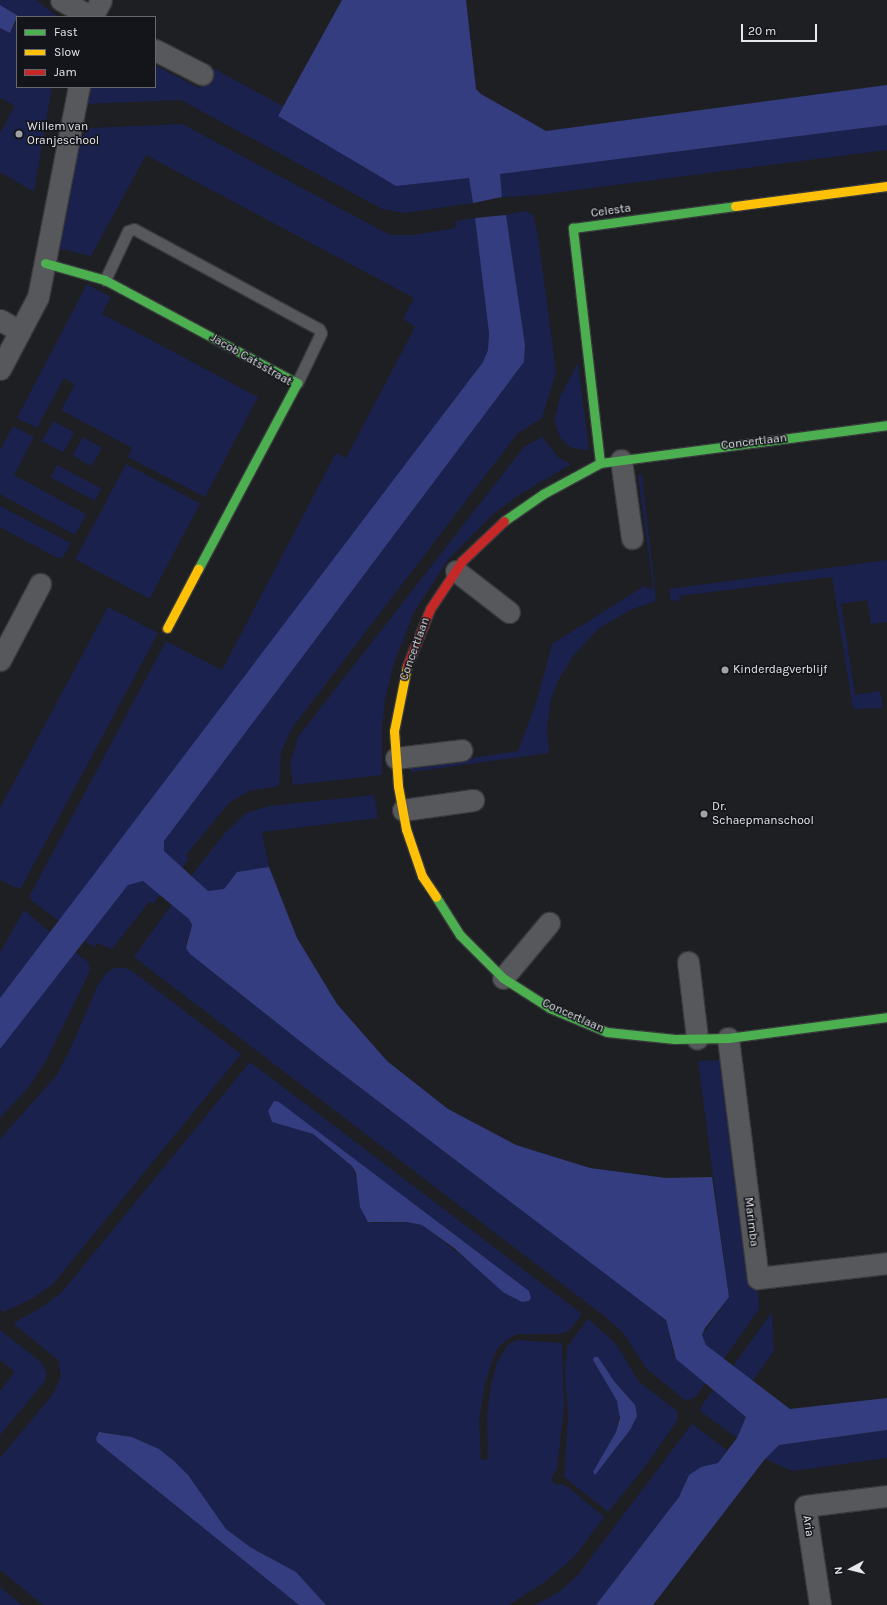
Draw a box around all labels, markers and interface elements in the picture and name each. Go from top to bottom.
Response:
legend [16,16,156,88]
scale bar [743,16,819,42]
text: 20 m [748,24,776,38]
text: Fast [54,25,77,39]
text: Slow [54,45,80,59]
text: Jam [54,65,77,79]
place label: Willem van Oranjeschool [27,120,99,148]
marker: Willem van Oranjeschool [14,129,24,139]
street label: Celesta [590,201,632,221]
street label: Jacob Catsstraat [208,331,294,389]
street label: Concertlaan [720,431,788,453]
street label: Concertlaan [397,615,433,683]
place label: Kinderdagverblijf [733,663,827,677]
marker: Kinderdagverblijf [720,665,730,675]
place label: Dr. Schaepmanschool [712,800,814,828]
marker: Dr. Schaepmanschool [699,809,709,819]
street label: Concertlaan [540,996,606,1036]
street label: Marimba [741,1196,761,1248]
street label: Aria [799,1514,817,1538]
north arrow [831,1549,871,1589]
text: N [832,1566,846,1575]

